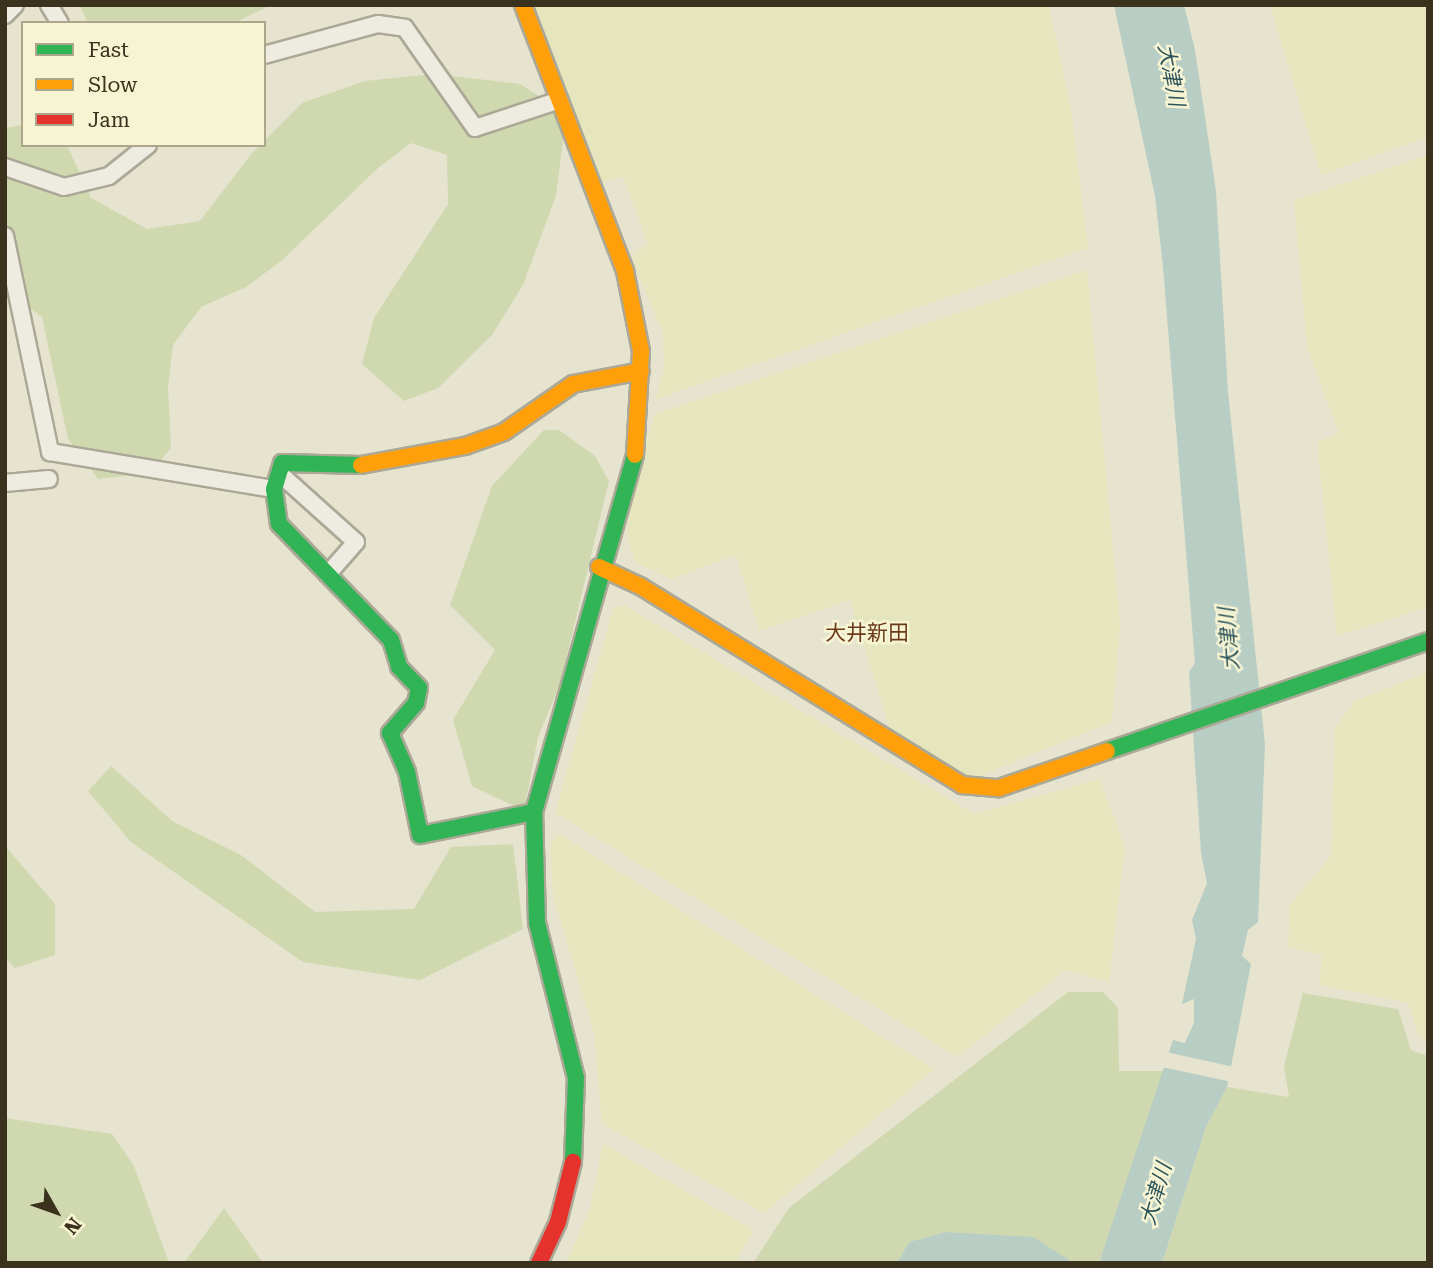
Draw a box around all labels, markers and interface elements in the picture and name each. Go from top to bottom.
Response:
legend [21,21,266,147]
text: Fast [88,38,129,62]
water label: 大津川 [1153,42,1189,108]
text: Slow [88,73,137,97]
text: Jam [88,108,130,132]
water label: 大津川 [1214,607,1244,671]
district label: 大井新田 [825,620,909,646]
water label: 大津川 [1135,1160,1177,1228]
north arrow [21,1177,91,1247]
text: N [59,1213,86,1239]

